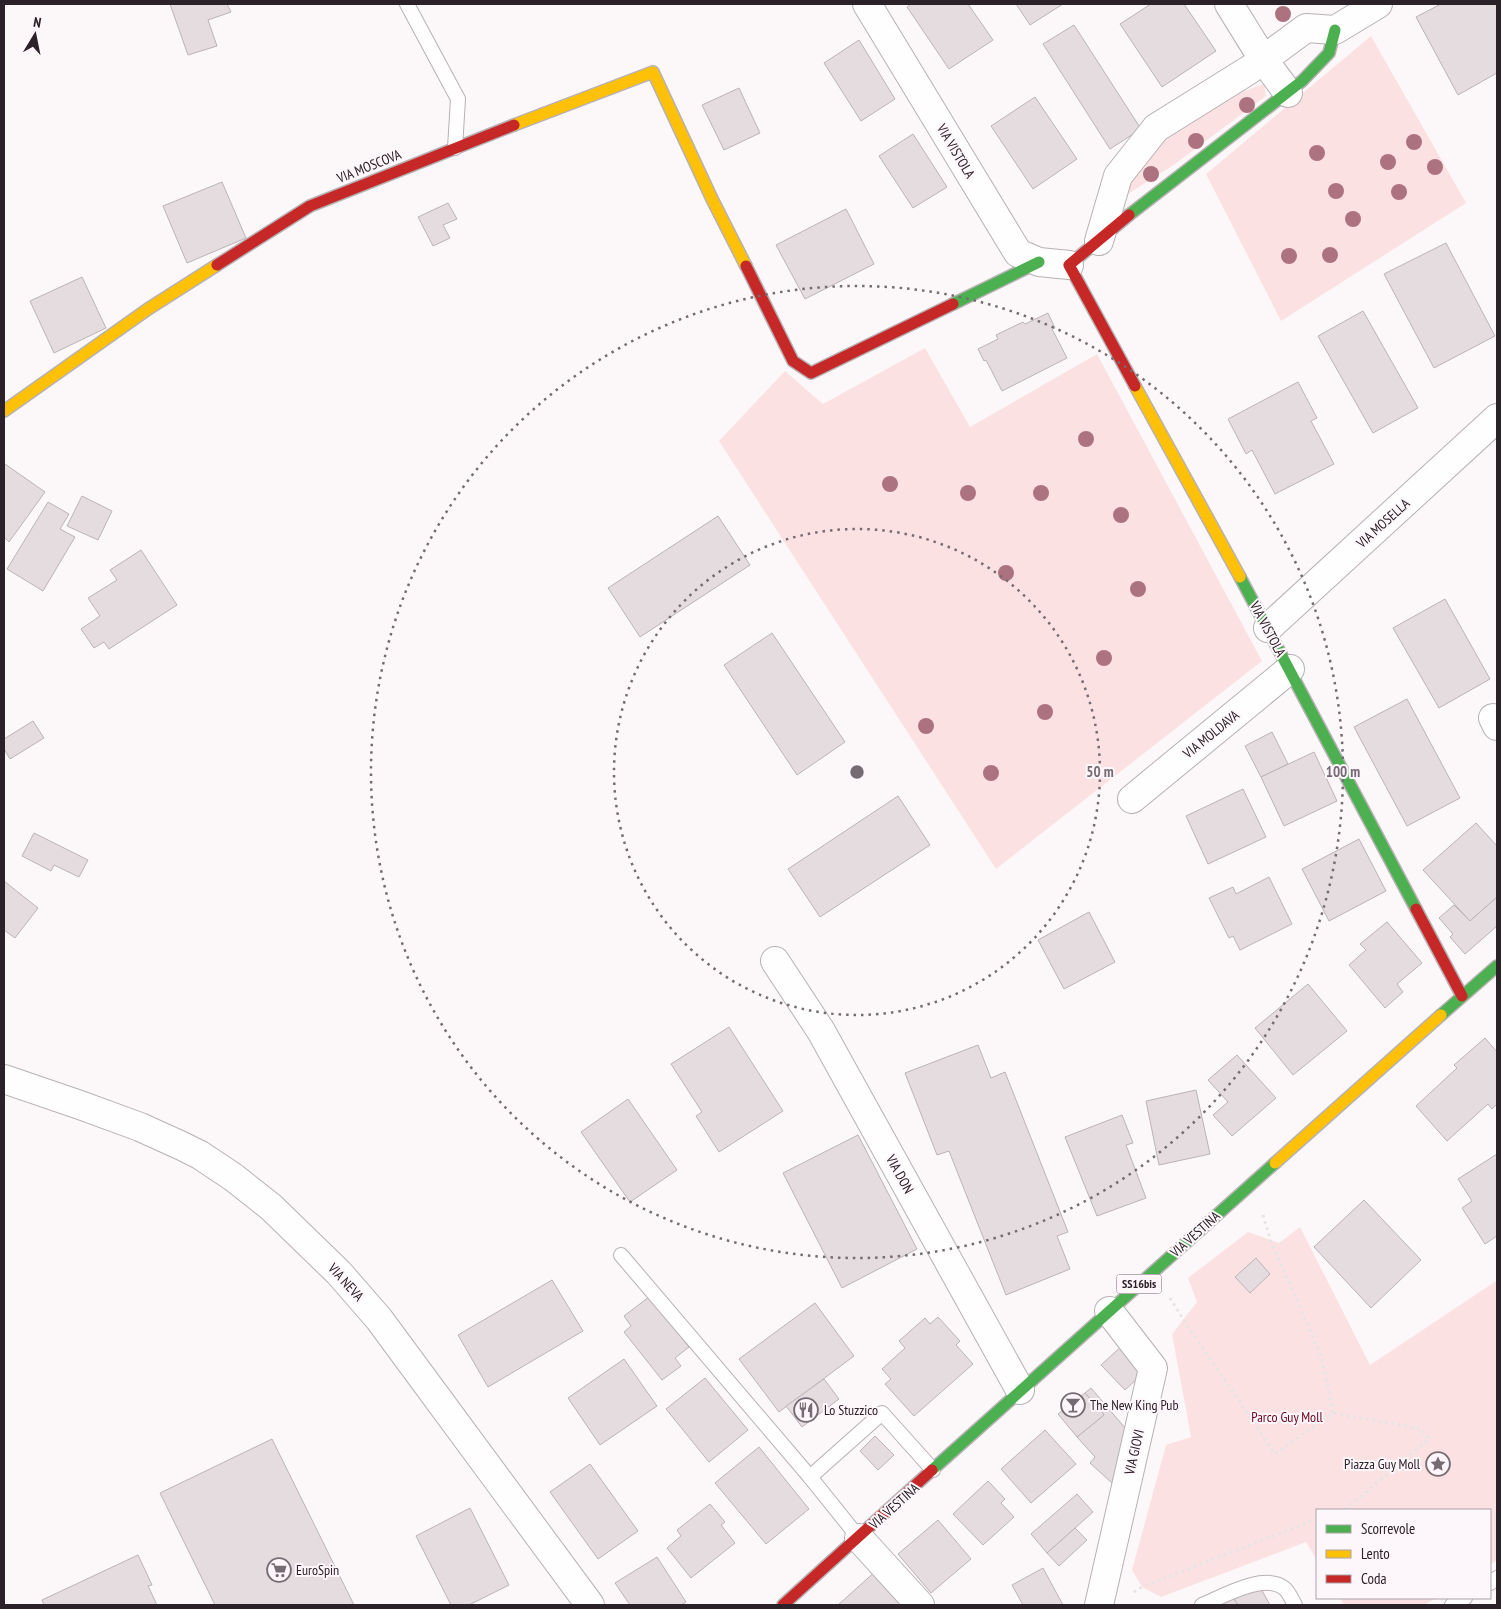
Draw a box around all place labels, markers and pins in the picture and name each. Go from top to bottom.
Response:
centre of rings [848,763,866,781]
bar icon: The New King Pub [1060,1392,1086,1418]
place label: The New King Pub [1090,1396,1179,1414]
restaurant icon: Lo Stuzzico [793,1397,819,1423]
place label: Lo Stuzzico [824,1401,878,1419]
place icon: Piazza Guy Moll [1425,1451,1451,1477]
place label: Piazza Guy Moll [1344,1455,1421,1473]
supermarket icon: EuroSpin [266,1557,292,1583]
place label: EuroSpin [296,1561,339,1579]

